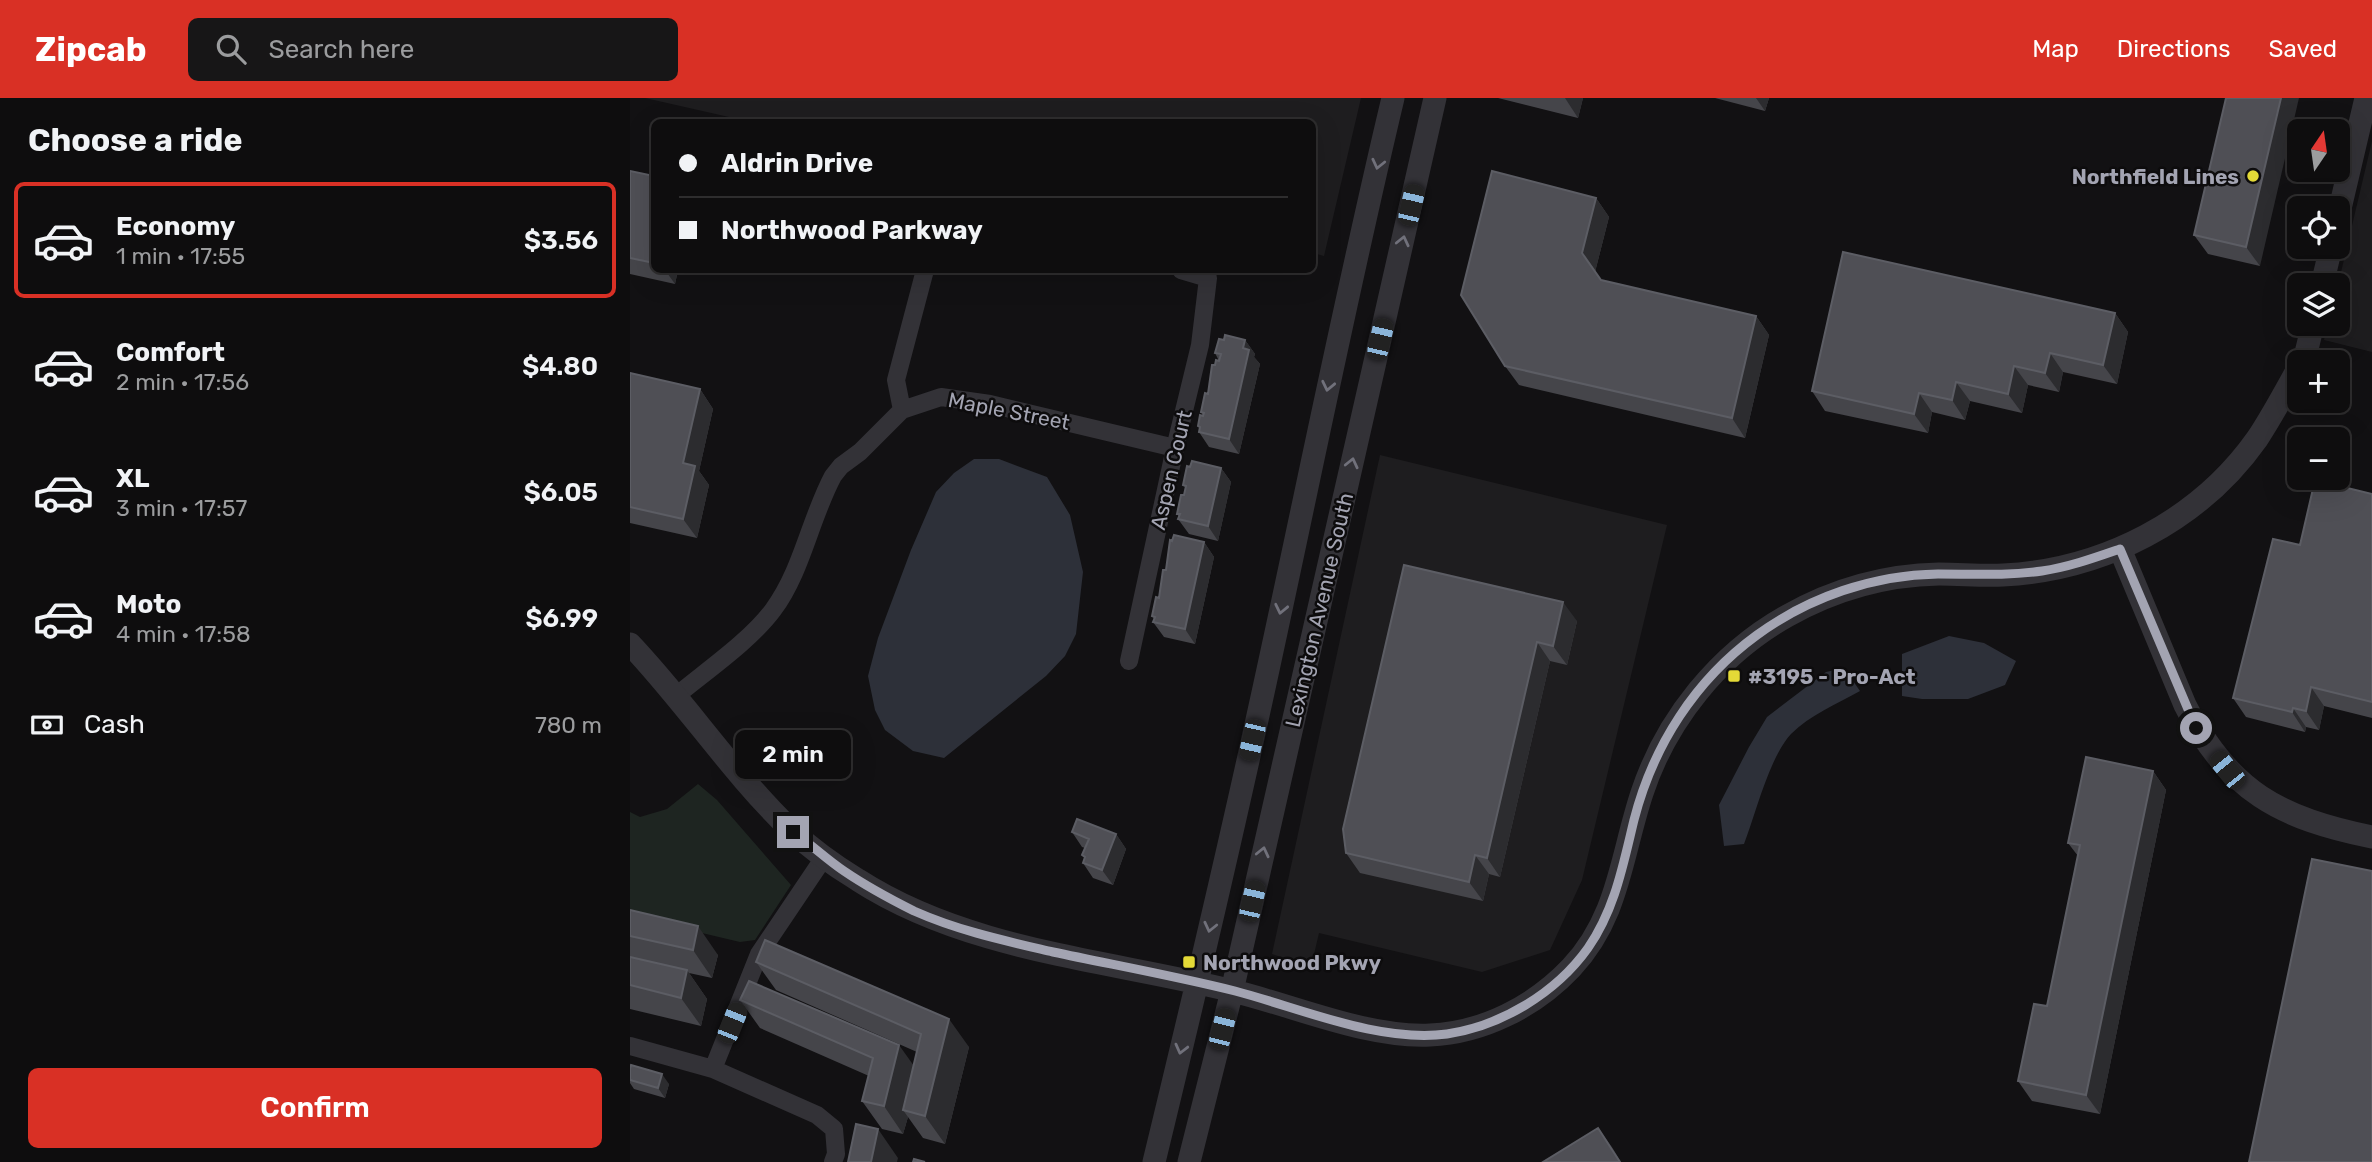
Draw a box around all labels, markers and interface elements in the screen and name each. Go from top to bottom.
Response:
search box [188,18,678,81]
text: Zipcab [35,30,146,69]
icon: search [212,30,250,68]
text: Search here [268,34,414,65]
text: Map [2032,35,2079,63]
text: Directions [2117,35,2230,63]
text: Saved [2268,35,2337,63]
north arrow [2287,119,2350,182]
map controls [2287,119,2350,490]
text: Choose a ride [28,121,242,159]
text: Aldrin Drive [721,148,873,179]
one-way arrow [1371,158,1386,170]
place label: Northfield Lines [2072,164,2239,189]
marker: Northfield Lines [2245,168,2261,184]
car [1397,182,1426,228]
button: locate [2287,196,2350,259]
icon: car [32,209,95,272]
text: Economy [116,211,235,242]
text: Northwood Parkway [721,215,983,246]
text: $3.56 [524,225,598,256]
one-way arrow [1394,235,1409,247]
text: 1 min · 17:55 [116,242,245,270]
button: layers [2287,273,2350,336]
car [1366,316,1395,362]
icon: car [32,335,95,398]
text: Comfort [116,337,225,368]
button: + [2287,350,2350,413]
text: $4.80 [522,351,598,382]
text: 2 min · 17:56 [116,368,249,396]
one-way arrow [1321,380,1336,392]
street label: Maple Street [946,387,1072,435]
street label: Aspen Court [1145,408,1197,532]
button: − [2287,427,2350,490]
one-way arrow [1344,457,1358,469]
icon: car [32,461,95,524]
text: XL [116,463,149,494]
text: $6.05 [524,477,598,508]
street label: Lexington Avenue South [1280,490,1358,730]
text: 3 min · 17:57 [116,494,247,522]
icon: car [32,587,95,650]
text: Moto [116,589,181,620]
text: $6.99 [526,603,598,634]
one-way arrow [1274,603,1289,615]
text: 4 min · 17:58 [116,620,251,648]
place label: #3195 - Pro-Act [1748,664,1916,689]
marker: #3195 - Pro-Act [1726,668,1742,684]
icon: cash [28,706,66,744]
text: Cash [84,709,145,740]
text: 780 m [535,711,602,739]
route start [2180,712,2212,744]
car [1238,717,1267,763]
callout: 2 min [735,730,851,780]
text: 2 min [762,740,824,768]
car [2206,747,2249,793]
route end [777,816,809,848]
one-way arrow [1255,846,1270,858]
car [1238,878,1267,924]
one-way arrow [1204,921,1218,933]
place label: Northwood Pkwy [1203,950,1381,975]
marker: Northwood Pkwy [1181,954,1197,970]
car [715,1000,750,1046]
car [1207,1006,1238,1052]
one-way arrow [1175,1043,1189,1055]
button: Confirm [28,1068,602,1148]

